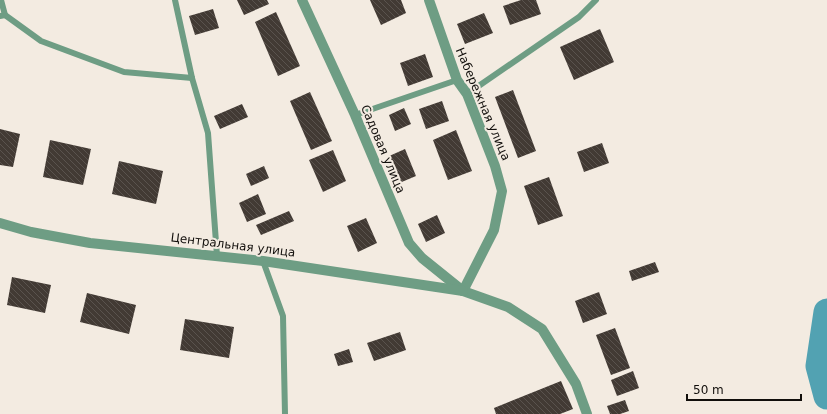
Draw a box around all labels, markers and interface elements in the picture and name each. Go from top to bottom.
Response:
street label: Набережная улица [453,45,513,163]
street label: Садовая улица [358,103,408,195]
street label: Центральная улица [170,230,296,260]
scale bar [687,376,801,402]
text: 50 m [693,383,724,397]

